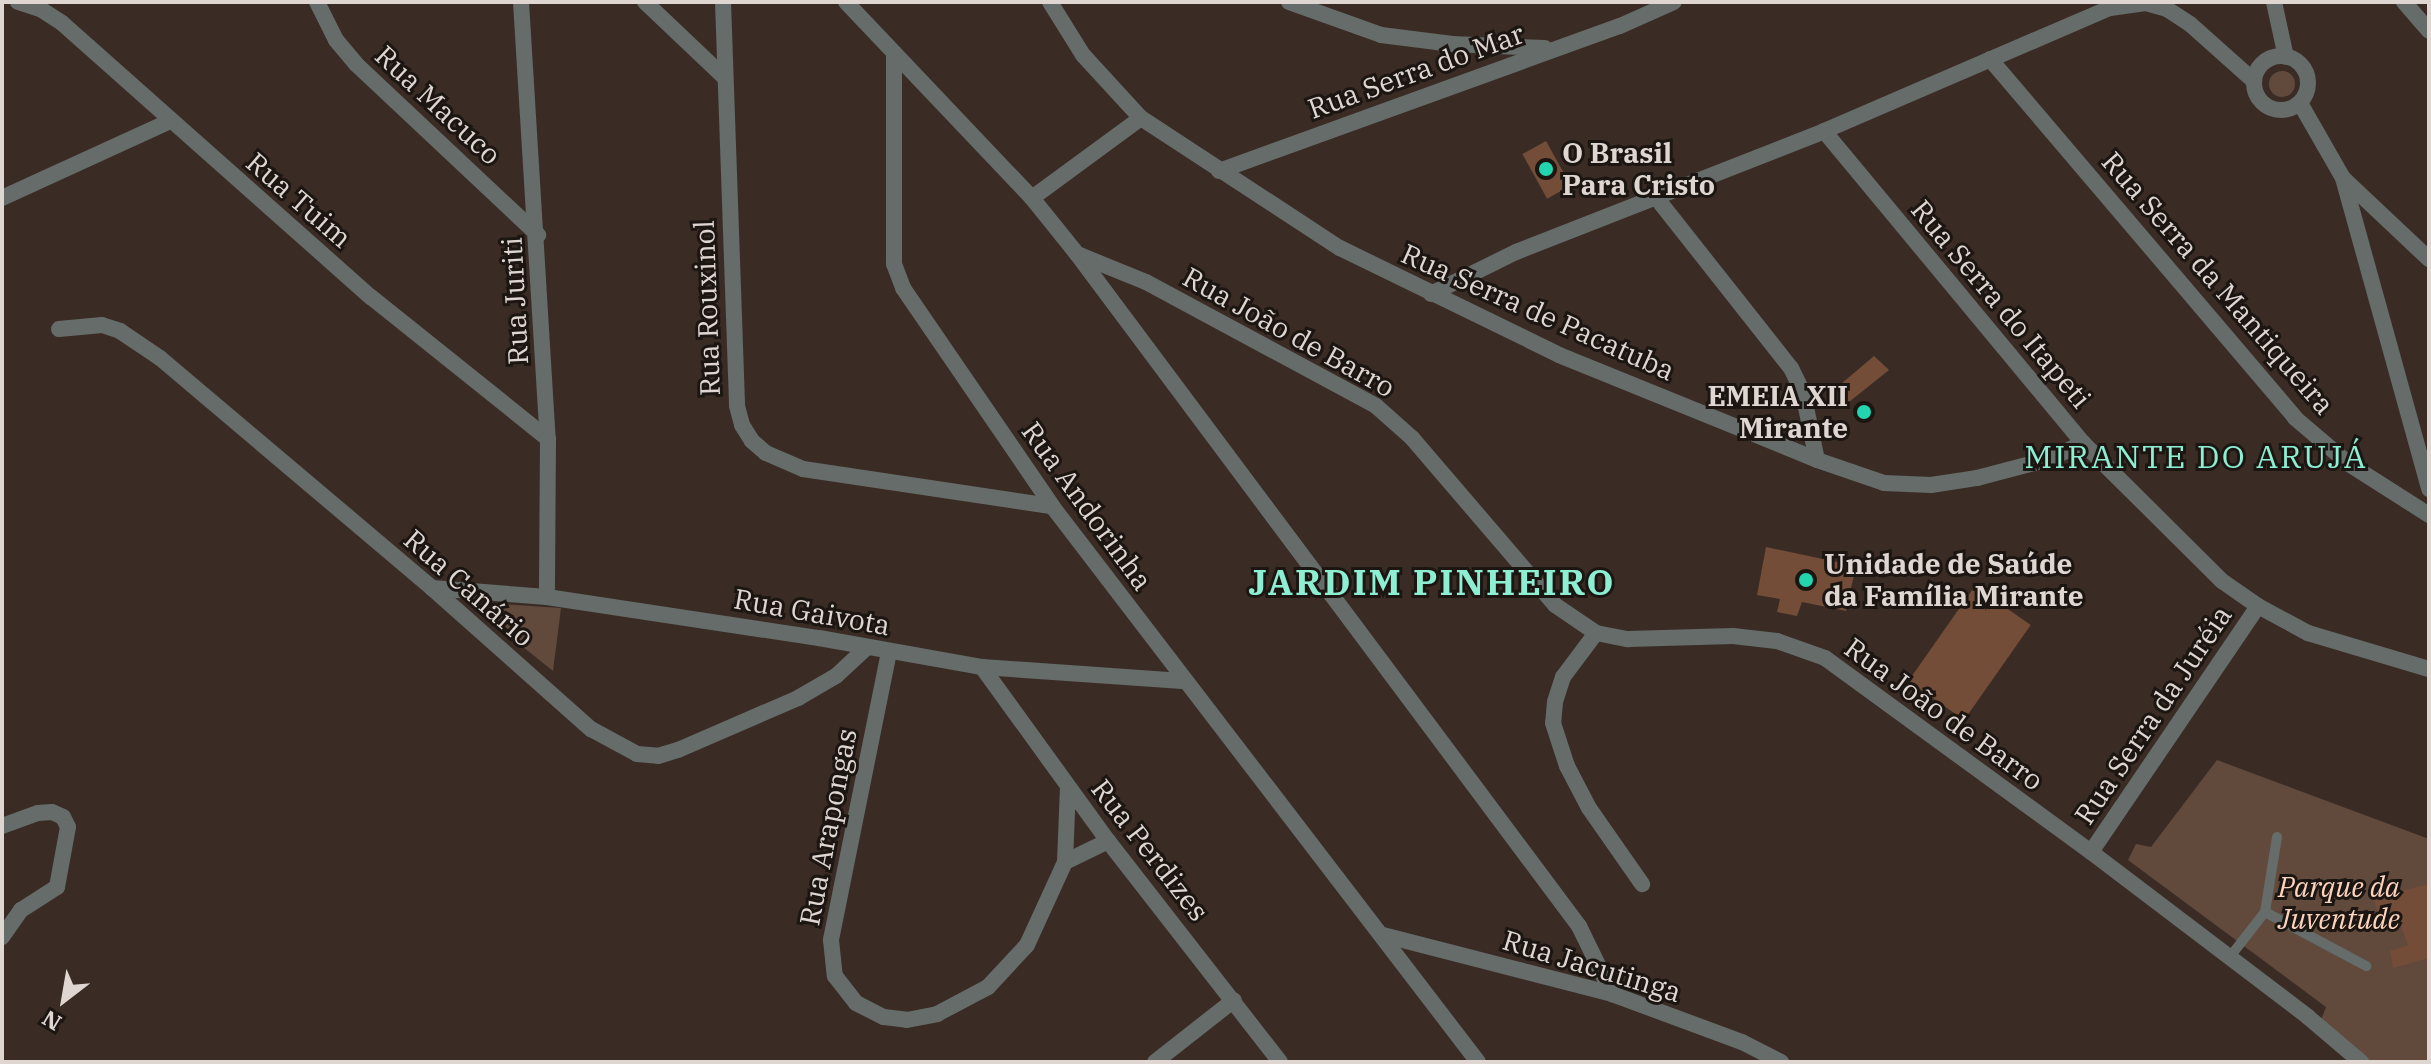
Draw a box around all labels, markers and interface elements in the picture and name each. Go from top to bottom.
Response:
street label: Rua Serra do Mar [1303,16,1529,126]
street label: Rua Macuco [368,38,508,172]
place label: O Brasil Para Cristo [1562,136,1715,202]
street label: Rua Tuim [240,145,358,255]
street label: Rua Serra da Mantiqueira [2095,145,2341,421]
marker: O Brasil Para Cristo [1537,160,1555,178]
street label: Rua Serra do Itapeti [1904,193,2098,415]
street label: Rua Rouxinol [687,220,727,396]
street label: Rua Juriti [495,236,535,366]
street label: Rua Serra de Pacatuba [1396,237,1680,387]
street label: Rua João de Barro [1177,260,1401,404]
place label: EMEIA XII Mirante [1707,379,1848,445]
marker: EMEIA XII Mirante [1855,403,1873,421]
street label: Rua Andorinha [1015,415,1159,597]
district label: MIRANTE DO ARUJÁ [2024,437,2368,475]
street label: Rua Canário [397,522,541,654]
place label: Unidade de Saúde da Família Mirante [1824,547,2084,613]
district label: JARDIM PINHEIRO [1248,560,1616,604]
marker: Unidade de Saúde da Família Mirante [1795,569,1817,591]
street label: Rua Gaivota [731,582,893,642]
street label: Rua Serra da Juréia [2067,599,2239,831]
street label: Rua João de Barro [1838,631,2050,797]
street label: Rua Arapongas [792,726,864,928]
street label: Rua Perdizes [1084,772,1216,928]
park label: Parque da Juventude [2278,870,2400,936]
street label: Rua Jacutinga [1499,923,1685,1009]
north arrow [24,960,104,1040]
text: N [36,1004,66,1038]

